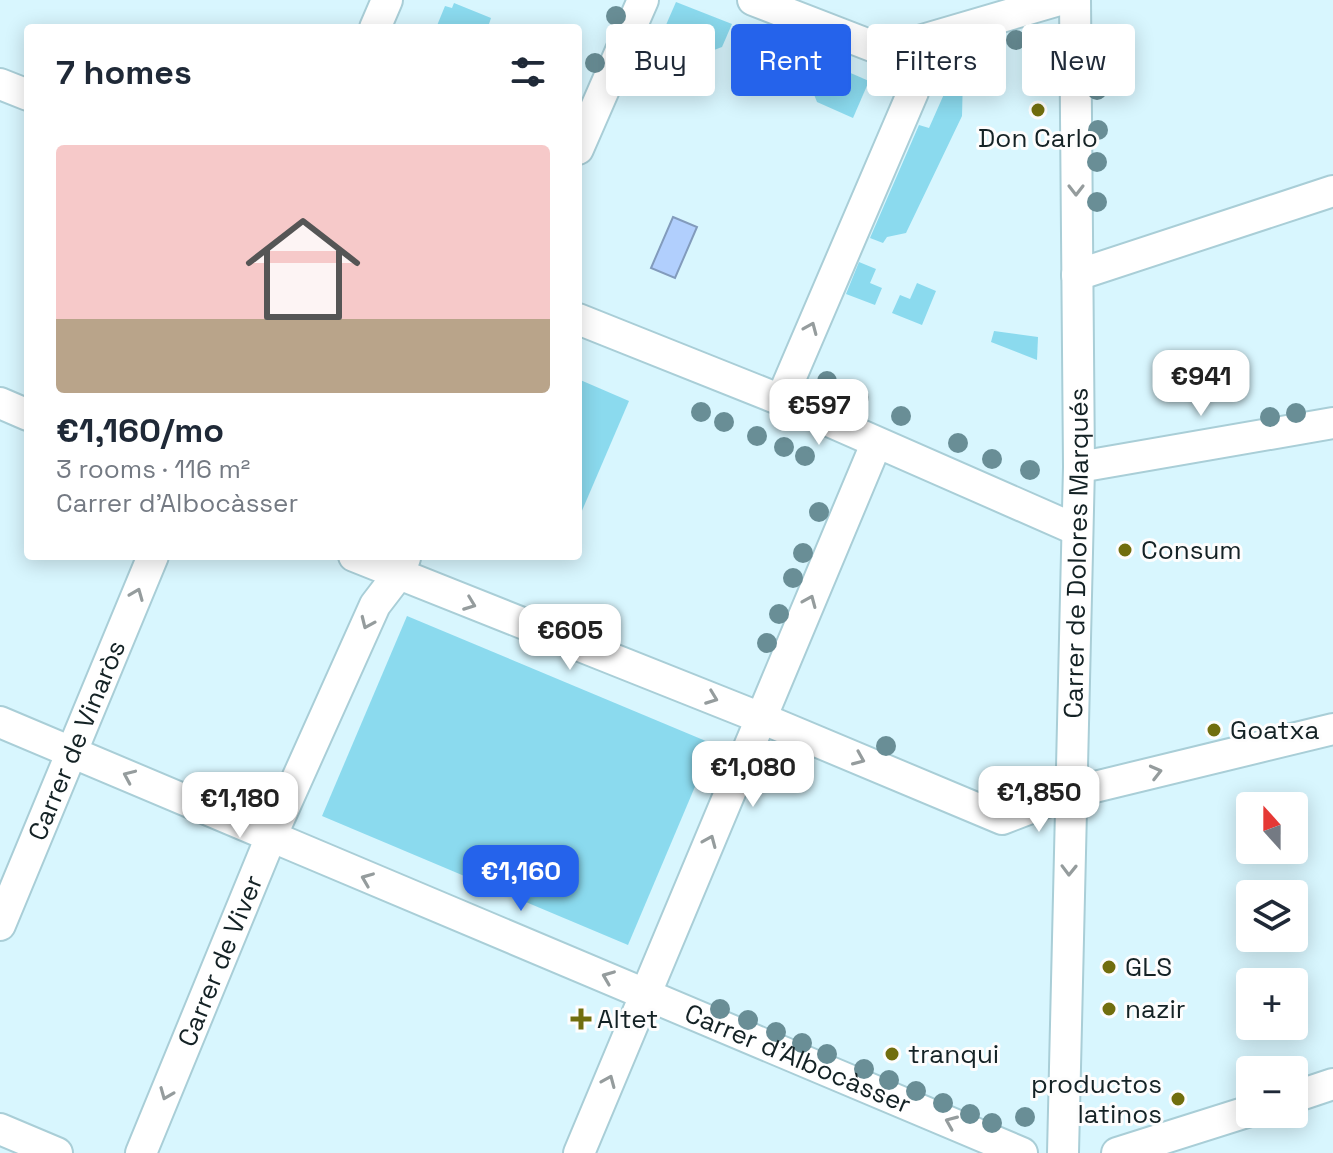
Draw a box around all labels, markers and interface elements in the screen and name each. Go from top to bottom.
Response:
chip: Buy [606,24,715,96]
chip: Rent [731,24,851,96]
chip: Filters [867,24,1006,96]
chip: New [1022,24,1135,96]
icon: filters [506,50,550,94]
text: 7 homes [56,51,192,94]
marker: Don Carlo [1029,101,1047,119]
place label: Don Carlo [978,121,1098,155]
one-way arrow [1067,184,1085,197]
icon: home [231,197,375,341]
one-way arrow [802,322,818,337]
pin: €941 [1154,350,1248,418]
text: €941 [1171,359,1232,393]
pin: €597 [772,379,866,447]
text: €597 [787,388,851,422]
street label: Carrer de Dolores Marqués [1056,388,1096,719]
text: €1,160/mo [56,409,224,452]
text: 3 rooms · 116 m² [56,452,250,486]
text: Carrer d'Albocàsser [56,486,298,520]
place label: Consum [1141,533,1242,567]
marker: Consum [1116,541,1134,559]
one-way arrow [128,588,144,602]
one-way arrow [462,594,476,611]
one-way arrow [801,595,817,609]
pin: €605 [523,604,617,672]
text: €605 [537,613,603,647]
one-way arrow [360,615,376,629]
street label: Carrer de Vinaròs [20,635,133,845]
one-way arrow [704,689,718,705]
place label: Goatxa [1230,713,1319,747]
marker: Goatxa [1205,721,1223,739]
pin: €1,080 [688,741,818,809]
one-way arrow [851,749,865,765]
text: €1,080 [710,750,796,784]
one-way arrow [1148,765,1162,782]
pin: €1,850 [974,766,1104,834]
one-way arrow [122,770,137,786]
pin: €1,180 [175,772,305,840]
text: €1,850 [996,775,1082,809]
text: €1,180 [200,781,280,815]
north arrow [1236,792,1308,864]
map controls [1236,792,1308,1128]
one-way arrow [700,835,716,849]
pin: €1,160 [456,845,586,913]
text: €1,160 [481,854,561,888]
one-way arrow [1060,864,1078,877]
street label: Carrer de Viver [170,870,270,1051]
one-way arrow [361,872,376,888]
button: layers [1236,880,1308,952]
place label: GLS [1125,950,1172,984]
marker: GLS [1100,958,1118,976]
button: + [1236,968,1308,1040]
one-way arrow [602,971,616,987]
place label: nazir [1125,992,1186,1026]
street label: Carrer d'Albocàsser [680,996,916,1121]
marker: nazir [1100,1000,1118,1018]
place label: Altet [597,1002,658,1036]
marker: Altet [572,1010,590,1028]
place label: tranqui [908,1037,999,1071]
marker: tranqui [883,1045,901,1063]
button: − [1236,1056,1308,1128]
place label: productos latinos [1031,1067,1162,1131]
one-way arrow [600,1075,616,1089]
one-way arrow [159,1086,175,1100]
marker: productos latinos [1169,1090,1187,1108]
one-way arrow [944,1116,959,1132]

